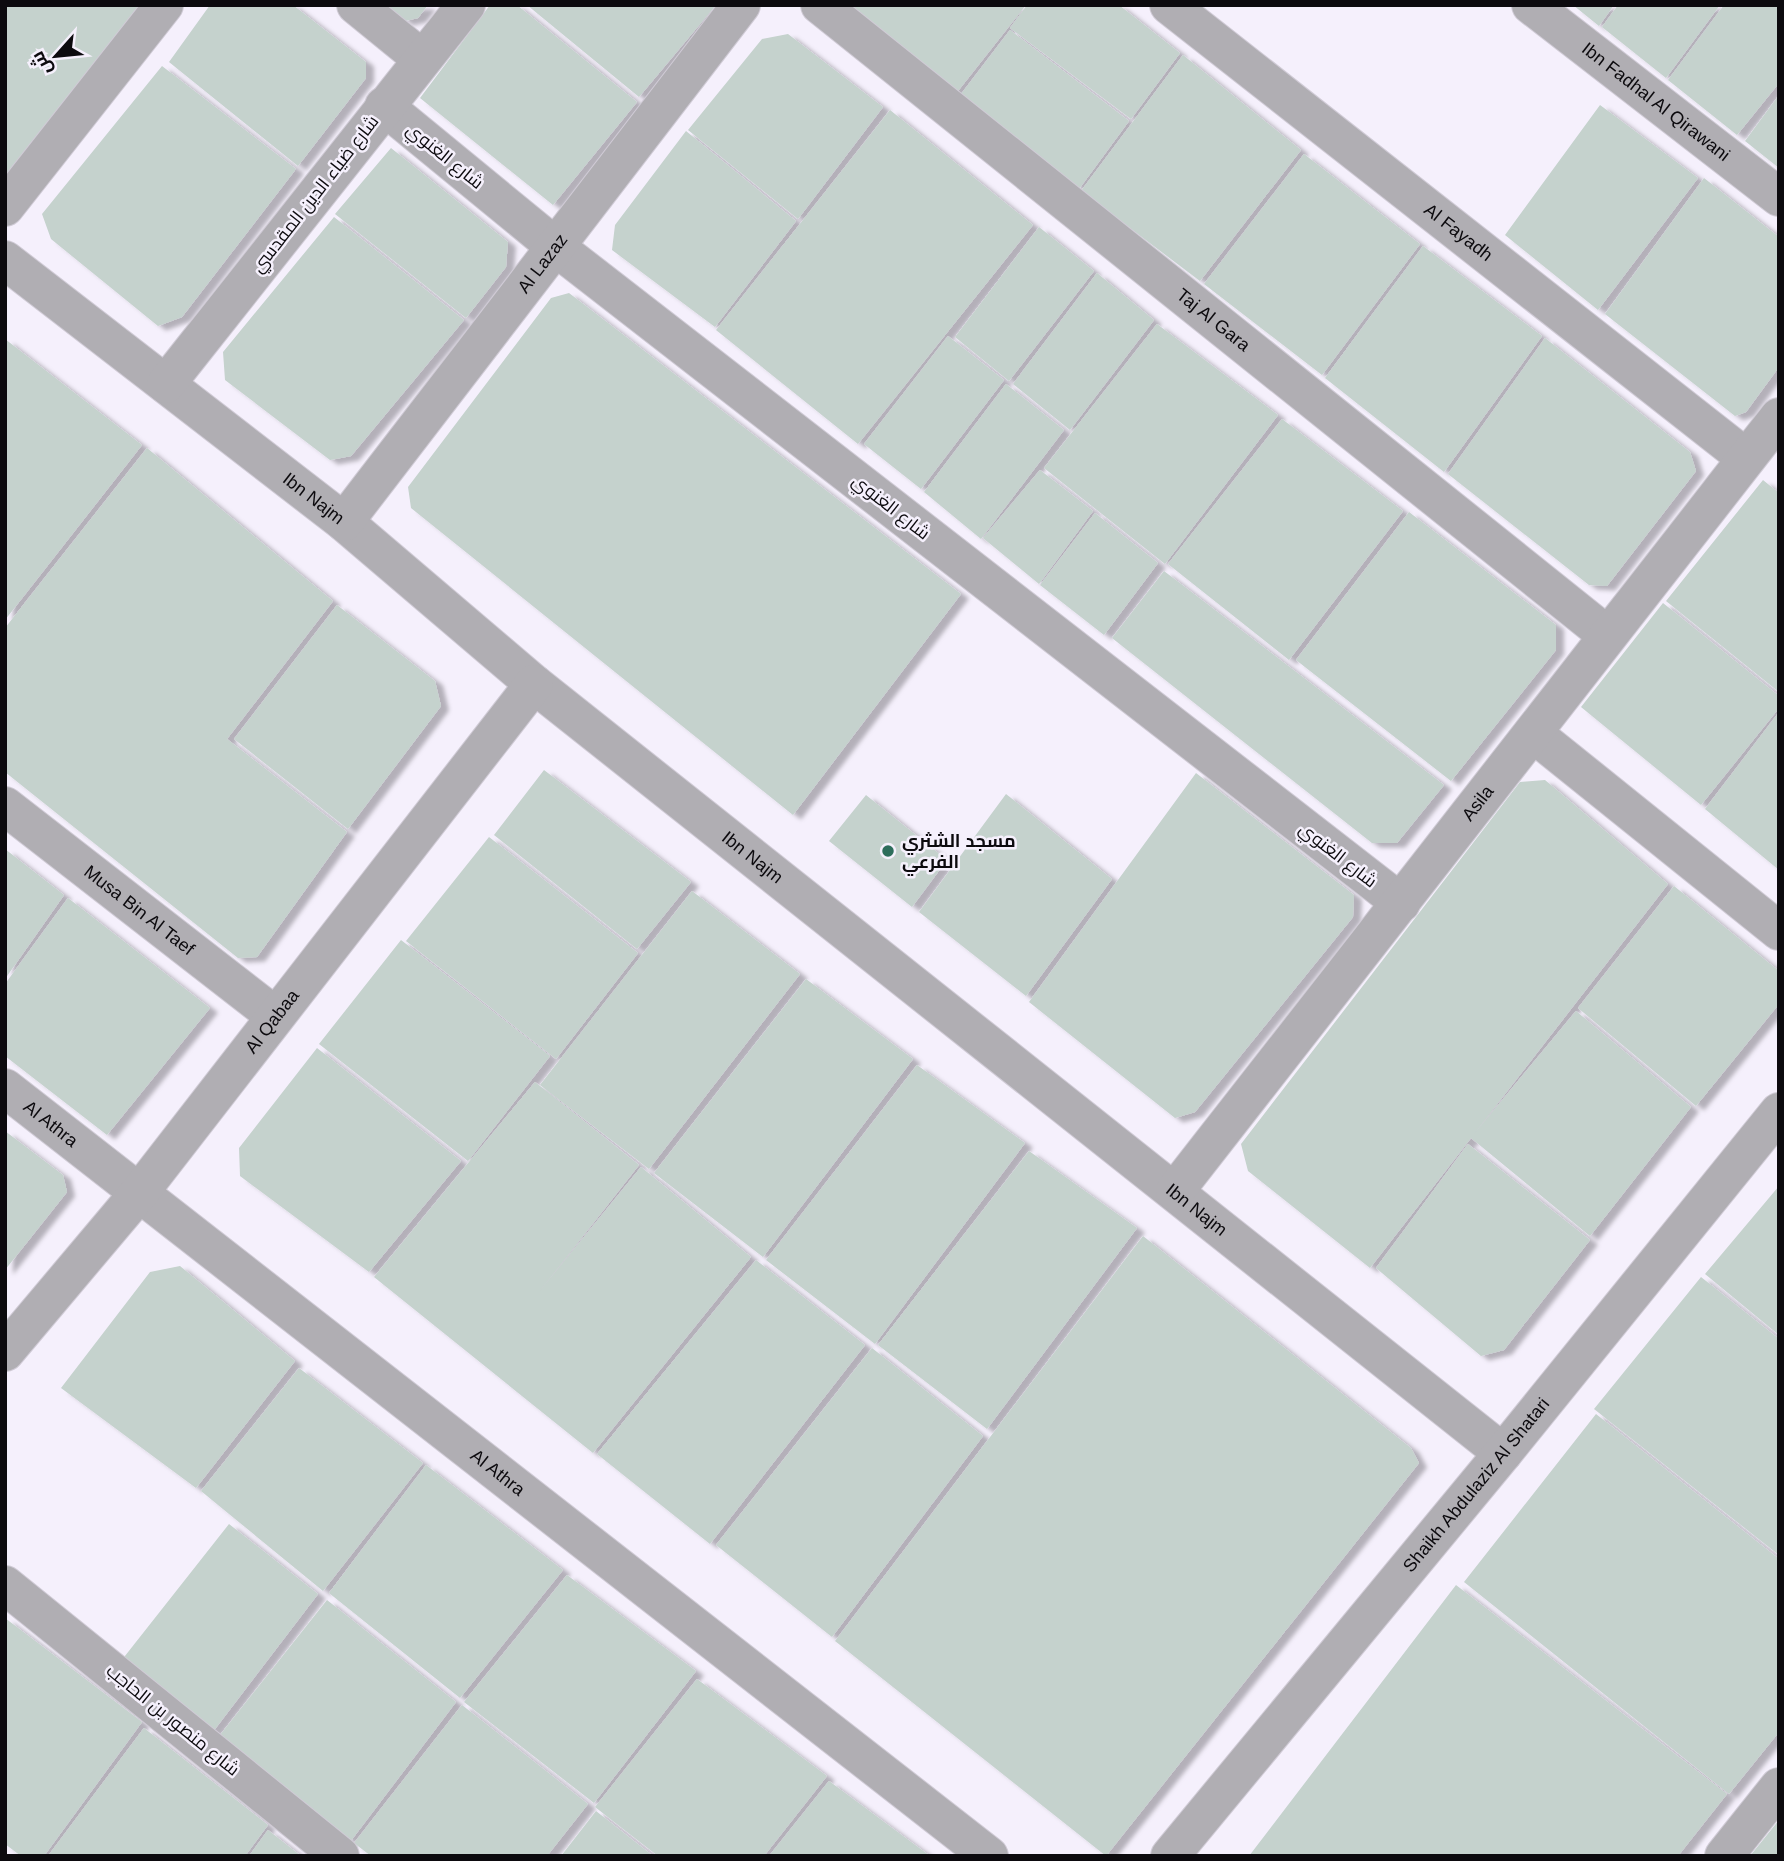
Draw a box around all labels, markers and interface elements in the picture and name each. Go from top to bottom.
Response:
north arrow [21,21,91,91]
street label: Ibn Fadhal Al Qirawani [1578,38,1734,165]
text: ش [26,47,57,79]
street label: شارع ضياء الدين المقدسي [247,111,385,278]
street label: شارع الغنوي [400,119,487,196]
street label: Al Fayadh [1420,199,1497,265]
street label: Al Lazaz [514,230,572,297]
street label: Taj Al Gara [1173,285,1255,356]
street label: Ibn Najm [279,469,348,528]
street label: شارع الغنوي [846,471,934,547]
street label: Asila [1458,781,1498,825]
street label: شارع الغنوي [1293,819,1381,895]
street label: Ibn Najm [718,827,787,888]
place label: مسجد الشثري الفرعي [902,831,1016,877]
marker: مسجد الشثري الفرعي [880,843,896,859]
street label: Musa Bin Al Taef [80,861,199,960]
street label: Al Qabaa [241,985,304,1057]
street label: Al Athra [20,1096,83,1152]
street label: Ibn Najm [1162,1180,1231,1240]
street label: Shaikh Abdulaziz Al Shatari [1399,1394,1553,1576]
street label: Al Athra [467,1445,529,1500]
street label: شارع منصور بن الحاجب [101,1660,244,1781]

